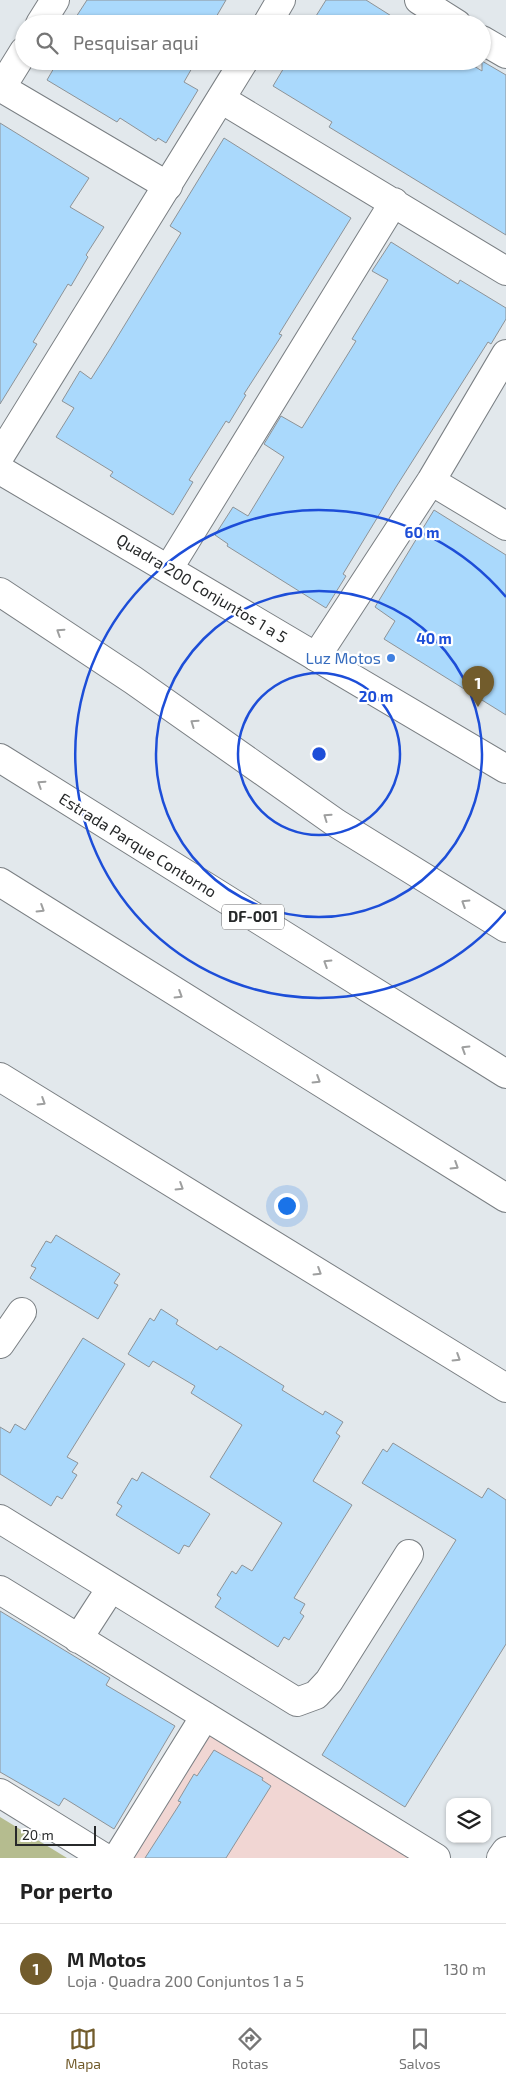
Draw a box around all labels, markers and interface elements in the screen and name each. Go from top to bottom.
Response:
search box [15,15,491,70]
icon: search [33,29,61,57]
text: Pesquisar aqui [73,31,199,54]
text: 60 m [405,523,439,541]
street label: Quadra 200 Conjuntos 1 a 5 [113,529,291,647]
one-way arrow [56,629,65,638]
text: 40 m [416,629,452,647]
place label: Luz Motos [306,648,381,667]
marker: Luz Motos [385,652,397,664]
pin: 1 [462,666,494,707]
text: 20 m [359,687,393,705]
one-way arrow [190,720,200,729]
centre of rings [310,745,328,763]
one-way arrow [37,780,46,790]
street label: Estrada Parque Contorno [56,788,221,901]
one-way arrow [323,814,332,823]
one-way arrow [461,899,470,909]
one-way arrow [36,902,45,912]
road number: DF-001 [222,904,284,930]
one-way arrow [323,960,332,969]
one-way arrow [174,988,183,998]
one-way arrow [461,1045,470,1055]
one-way arrow [312,1074,321,1084]
one-way arrow [36,1096,45,1106]
one-way arrow [450,1160,459,1169]
one-way arrow [174,1181,183,1191]
your location [274,1193,300,1219]
one-way arrow [313,1266,322,1276]
one-way arrow [451,1351,460,1361]
map controls [446,1798,491,1843]
button: layers [446,1798,491,1843]
scale bar [15,1823,96,1846]
text: 20 m [22,1826,54,1843]
text: Por perto [20,1878,113,1903]
text: M Motos [67,1948,146,1971]
text: 1 [33,1959,39,1978]
text: 130 m [444,1959,486,1978]
text: Loja · Quadra 200 Conjuntos 1 a 5 [67,1971,304,1990]
tab: Mapa [65,2025,101,2072]
tab: Rotas [232,2025,268,2072]
tab: Salvos [399,2025,441,2072]

